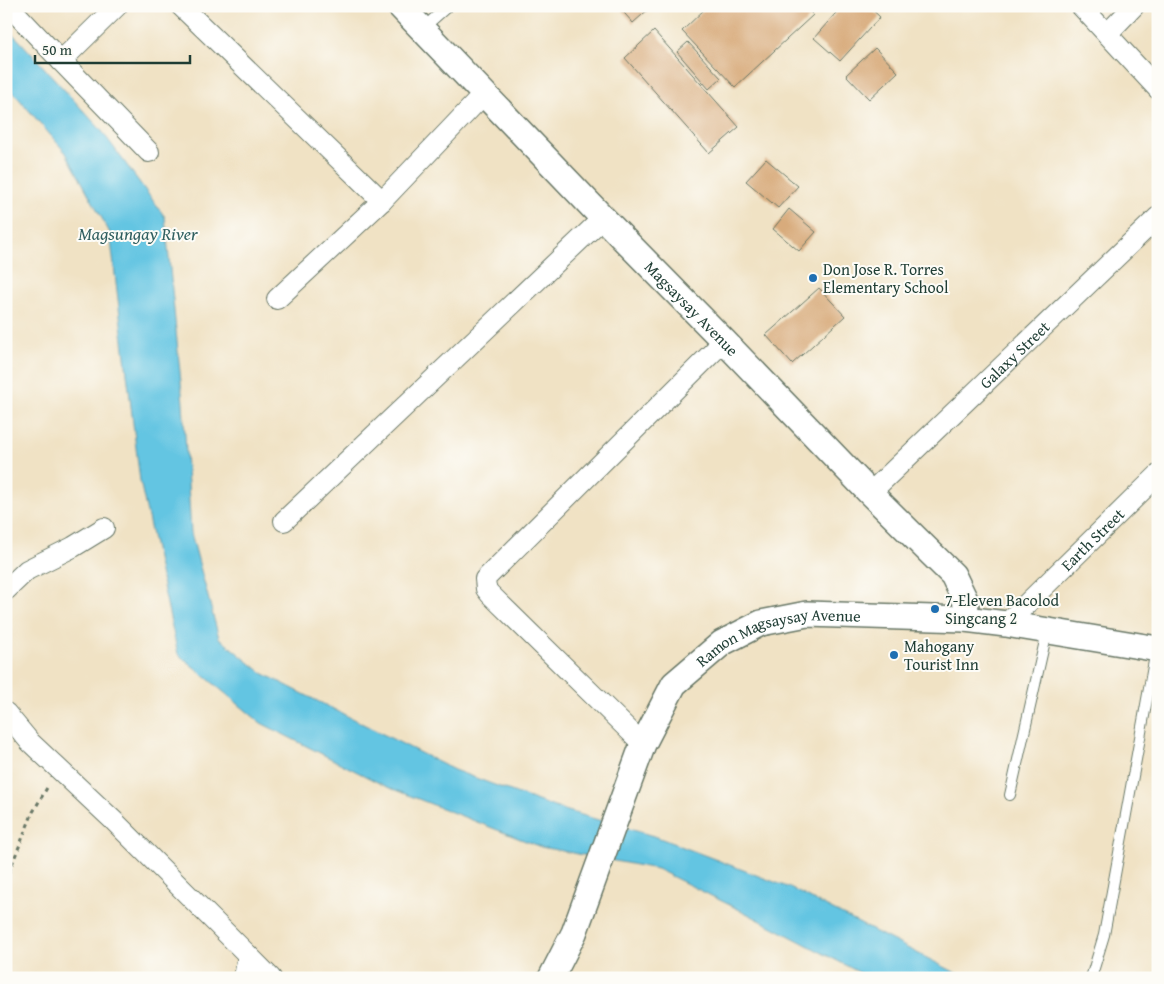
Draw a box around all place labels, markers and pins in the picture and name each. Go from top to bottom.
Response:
place label: Don Jose R. Torres Elementary School [823,257,949,299]
marker: Don Jose R. Torres Elementary School [807,272,819,284]
place label: 7-Eleven Bacolod Singcang 2 [945,588,1059,630]
marker: 7-Eleven Bacolod Singcang 2 [929,603,941,615]
place label: Mahogany Tourist Inn [904,634,979,676]
marker: Mahogany Tourist Inn [888,649,900,661]

